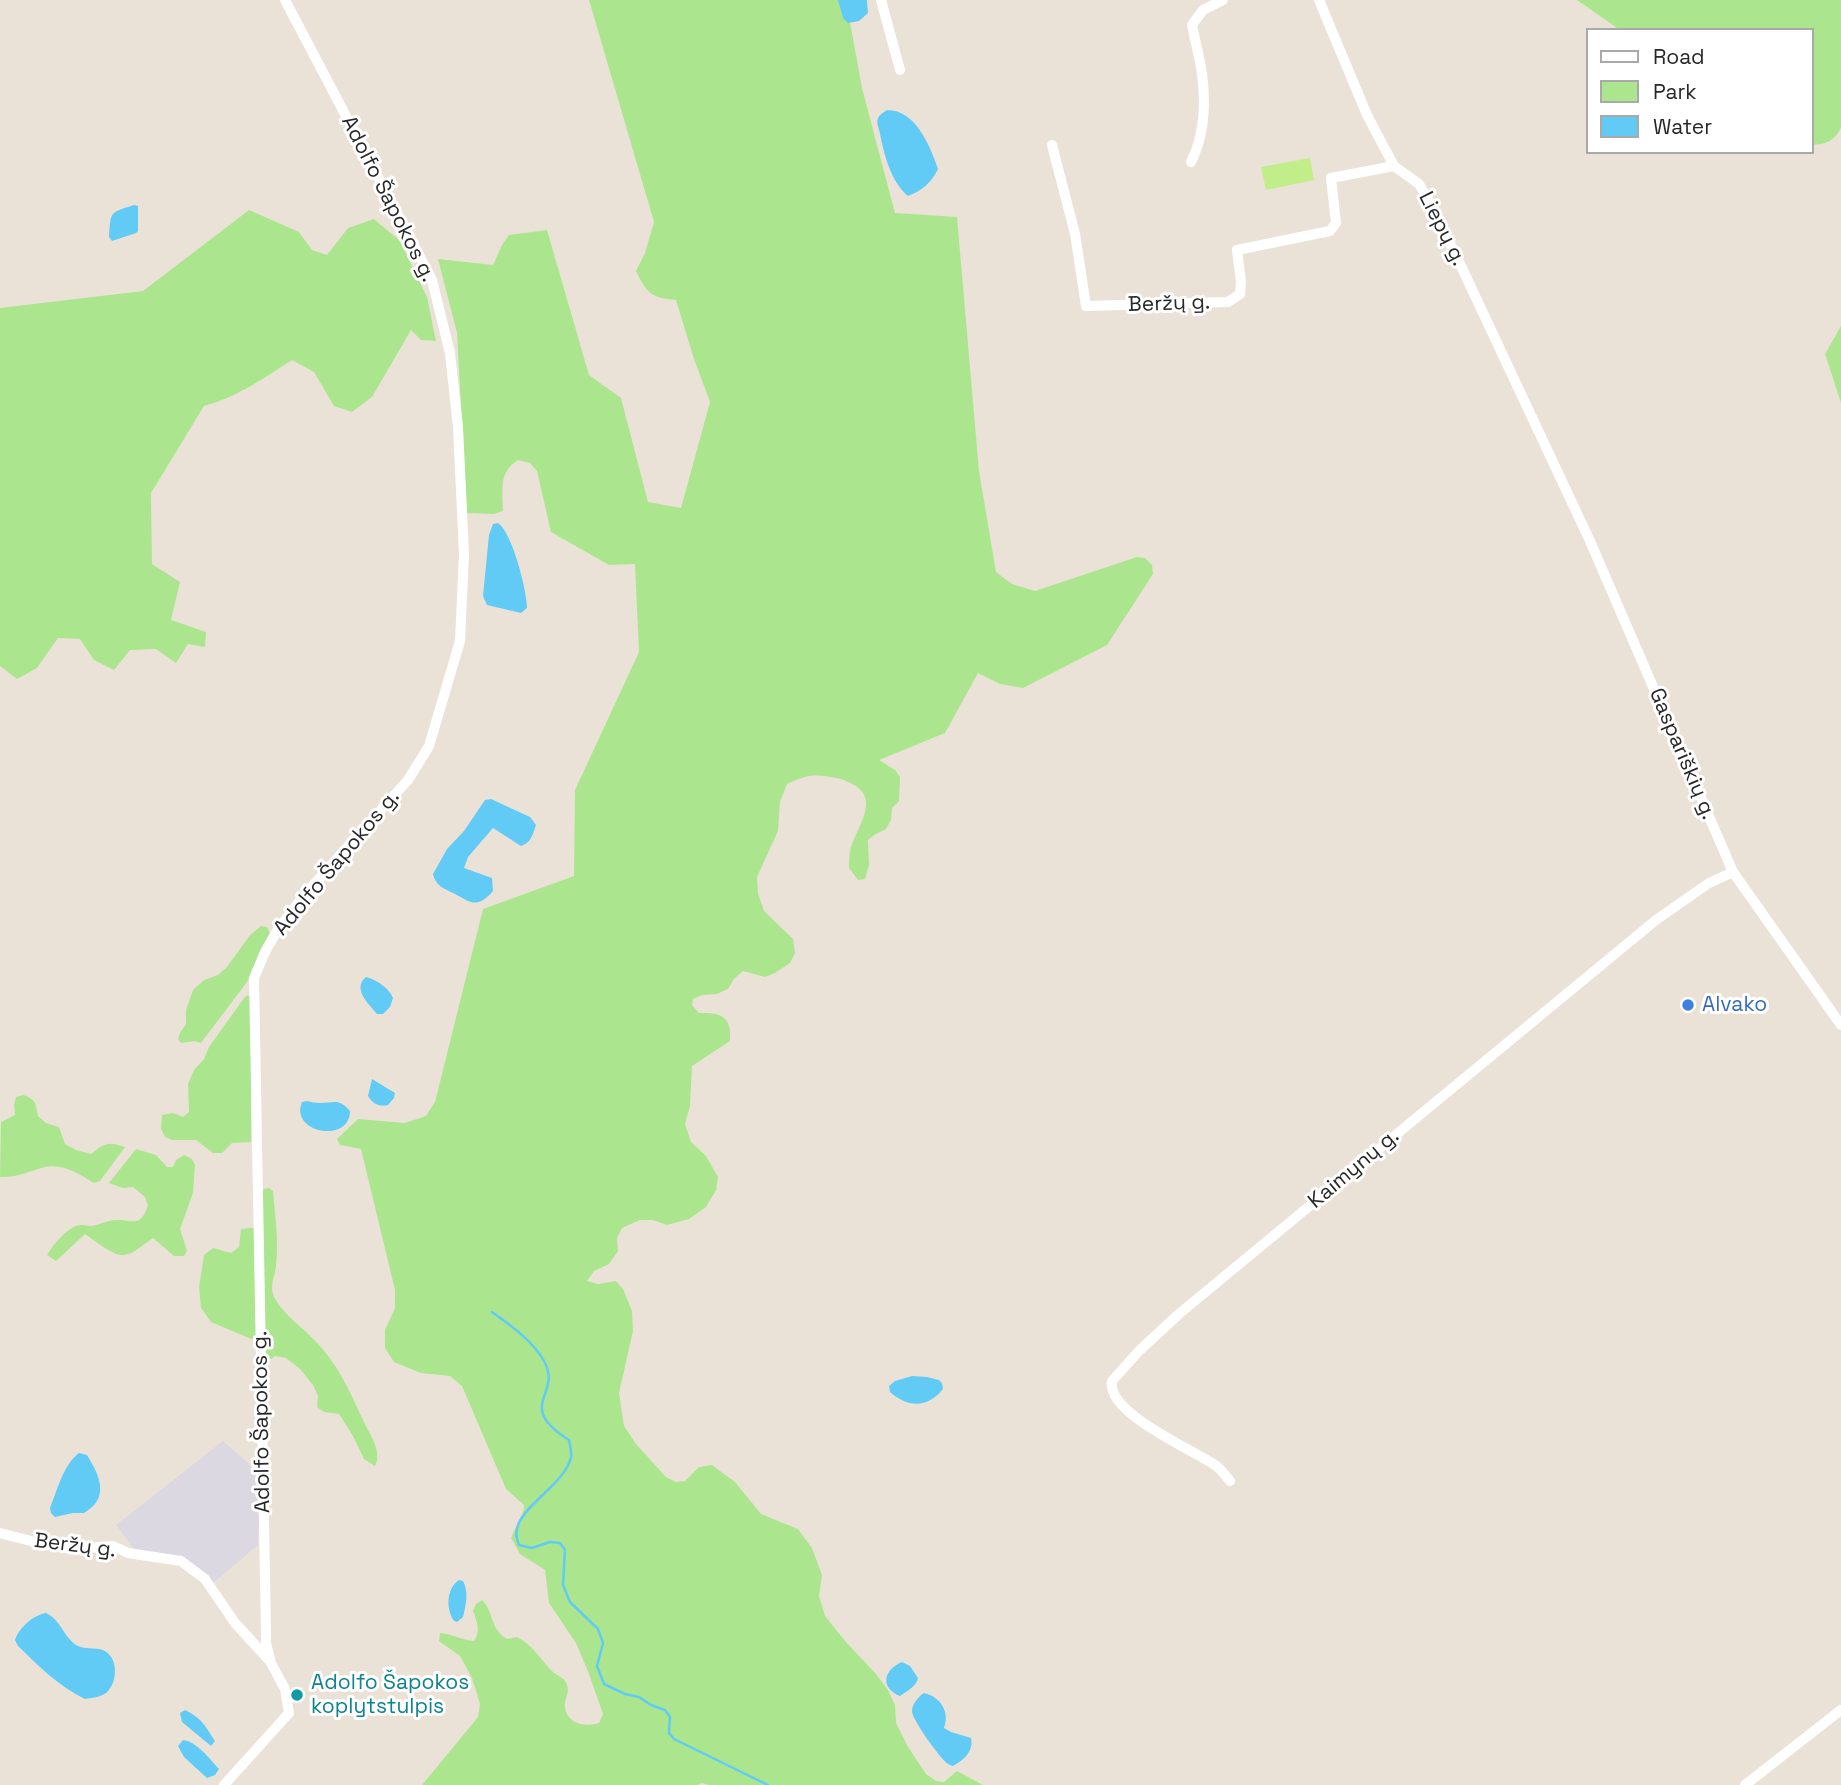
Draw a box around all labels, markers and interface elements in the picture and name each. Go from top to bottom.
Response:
legend [1586,28,1813,154]
text: Road [1653,43,1705,70]
text: Park [1653,78,1697,105]
street label: Adolfo Šapokos g. [335,112,441,286]
text: Water [1653,113,1712,140]
street label: Liepų g. [1413,188,1471,270]
street label: Beržų g. [1127,290,1211,318]
street label: Gaspariškių g. [1643,685,1721,823]
street label: Adolfo Šapokos g. [269,785,405,941]
place label: Alvako [1702,992,1767,1018]
marker: Alvako [1680,997,1696,1013]
street label: Kaimynų g. [1304,1124,1404,1214]
street label: Adolfo Šapokos g. [248,1331,276,1513]
street label: Beržų g. [33,1528,117,1564]
place label: Adolfo Šapokos koplytstulpis [311,1670,469,1720]
marker: Adolfo Šapokos koplytstulpis [289,1687,305,1703]

